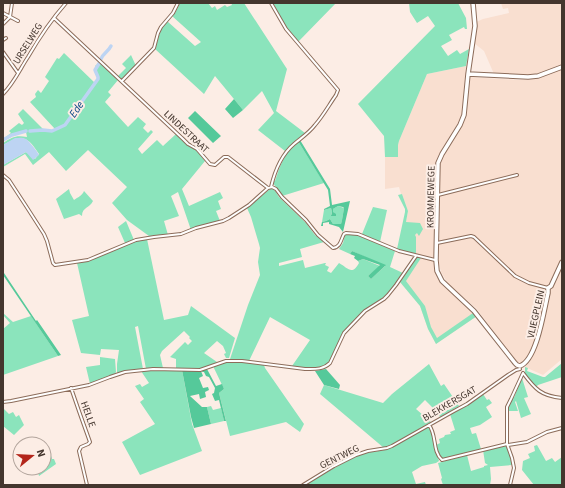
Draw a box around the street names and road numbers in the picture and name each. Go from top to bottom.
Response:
street label: URSELWEG [10,20,46,67]
street label: LINDESTRAAT [161,107,212,157]
street label: KROMMEWEGE [423,166,439,228]
street label: VLIEGPLEIN [524,289,548,340]
street label: BLEKKERSGAT [420,382,480,425]
street label: HELLE [77,399,99,429]
street label: GENTWEG [317,441,362,473]

